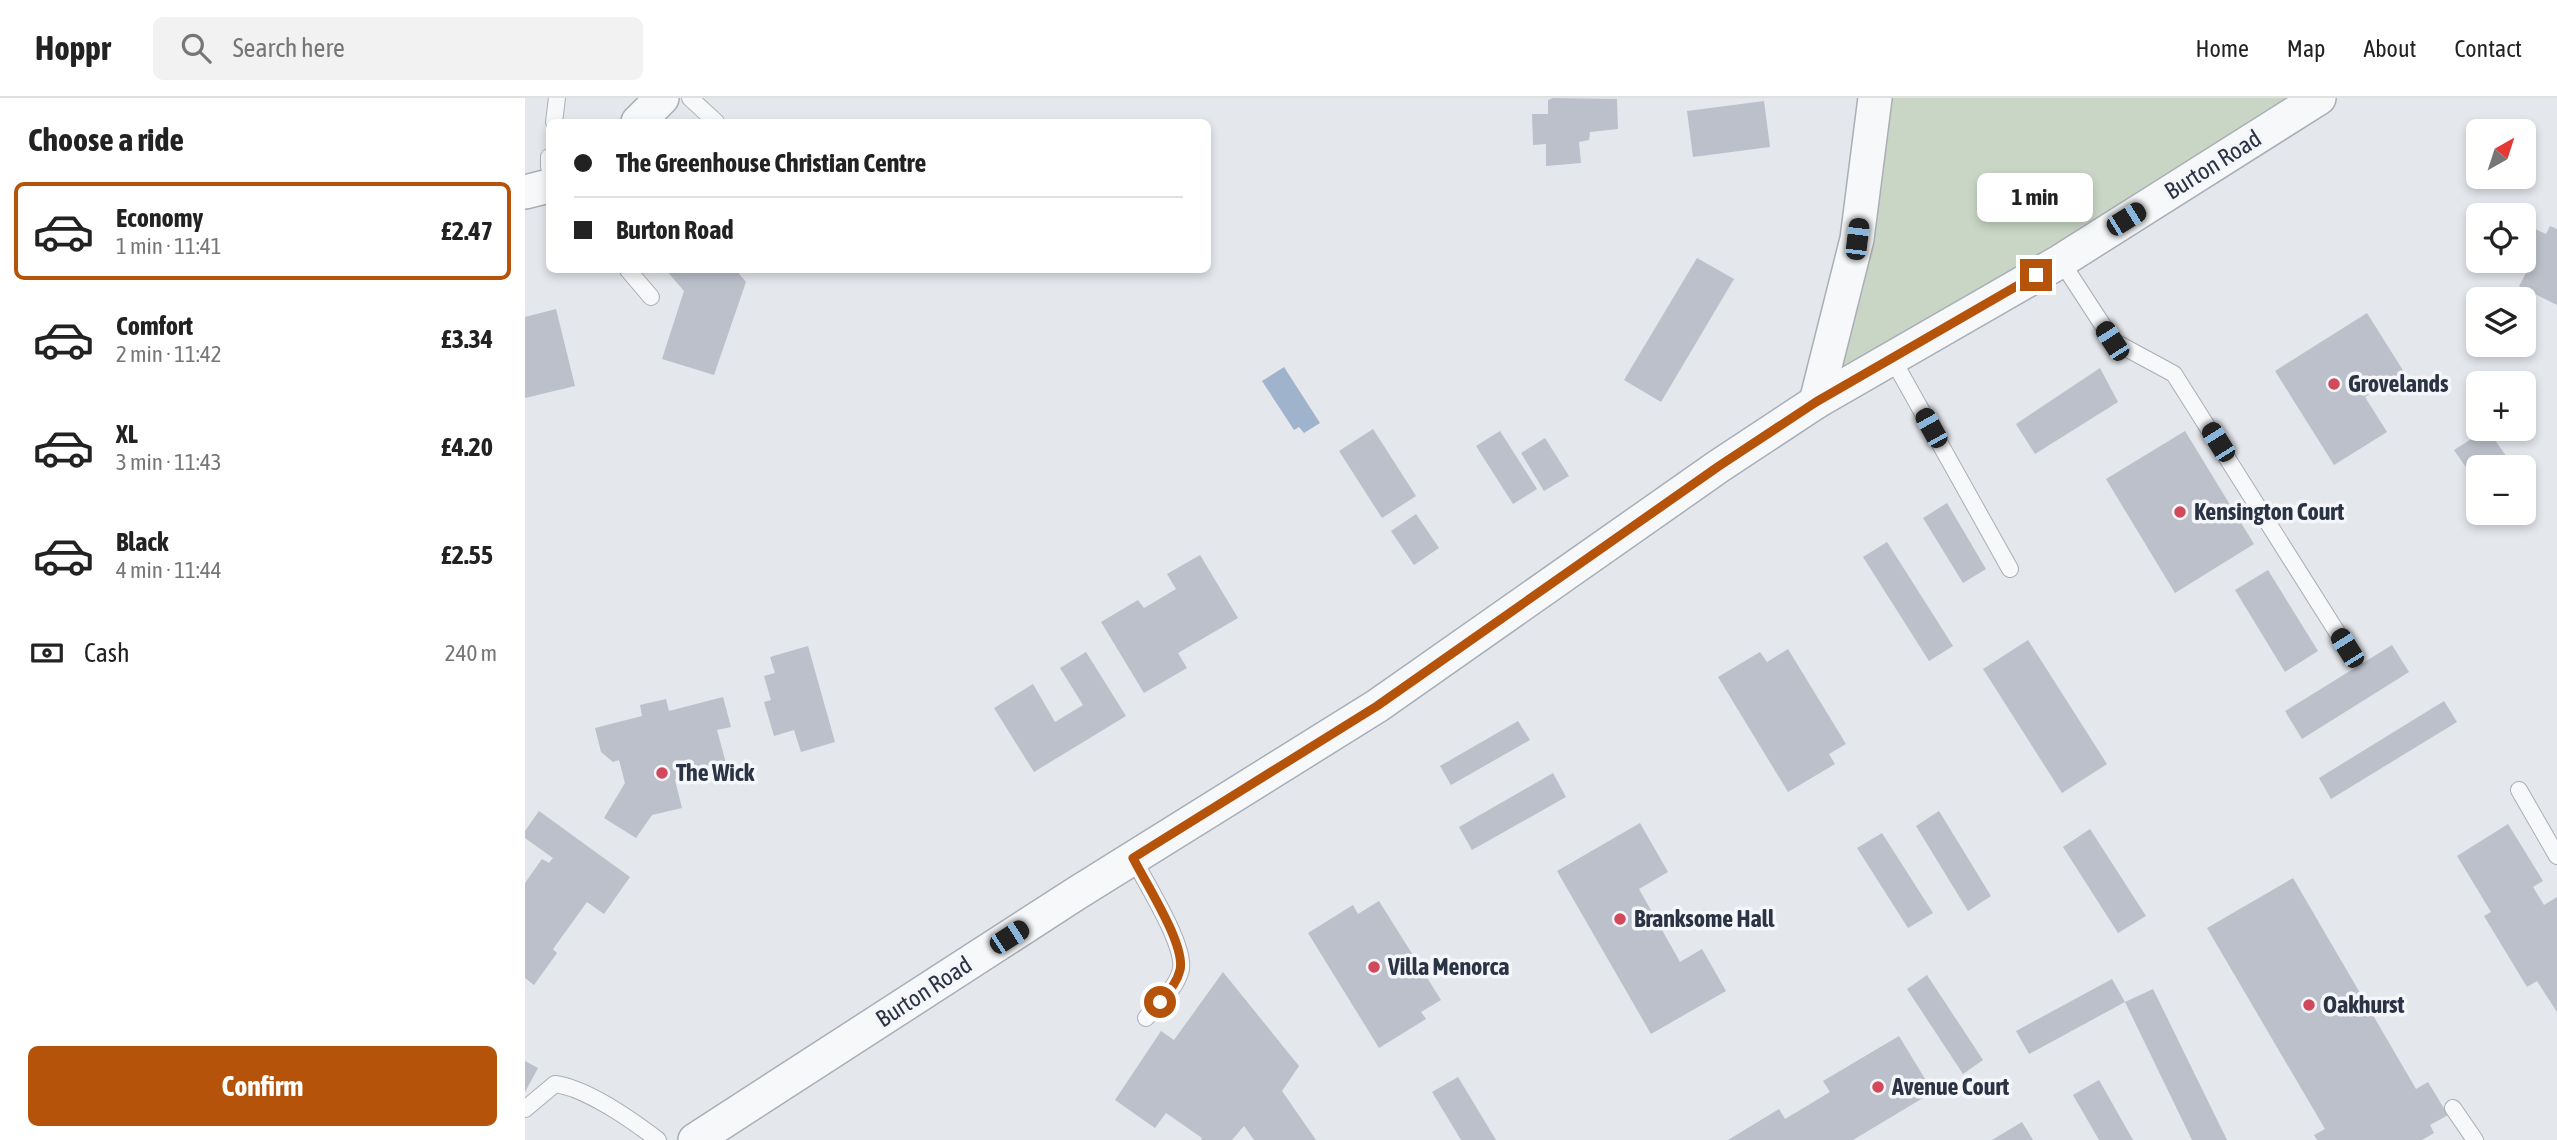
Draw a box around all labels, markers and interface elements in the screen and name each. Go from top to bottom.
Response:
search box [153,17,643,80]
text: Hoppr [35,29,111,67]
icon: search [177,29,215,67]
text: Search here [233,33,345,63]
text: Home [2195,35,2249,62]
text: Map [2287,35,2325,62]
text: About [2363,35,2416,62]
text: Contact [2454,35,2522,62]
north arrow [2466,119,2536,189]
map controls [2466,119,2536,525]
text: Choose a ride [28,121,184,158]
street label: Burton Road [2160,124,2266,205]
text: The Greenhouse Christian Centre [616,148,926,178]
callout: 1 min [1978,174,2094,222]
text: 1 min [2012,184,2058,210]
car [2103,199,2150,239]
icon: car [32,200,95,263]
text: Economy [116,203,203,233]
button: locate [2466,203,2536,273]
text: Burton Road [616,215,734,245]
text: £2.47 [441,216,493,246]
car [1845,217,1870,261]
text: 1 min · 11:41 [116,233,222,259]
route end [2020,259,2052,291]
button: layers [2466,287,2536,357]
icon: car [32,308,95,371]
text: Comfort [116,311,193,341]
car [2092,318,2133,364]
text: £3.34 [441,324,493,354]
text: 2 min · 11:42 [116,341,222,367]
place label: Grovelands [2348,370,2449,397]
button: + [2466,371,2536,441]
marker: Grovelands [2326,376,2342,392]
car [1912,405,1951,451]
icon: car [32,416,95,479]
text: XL [116,419,138,449]
car [2198,419,2239,465]
text: £4.20 [441,432,493,462]
text: 3 min · 11:43 [116,449,222,475]
button: − [2466,455,2536,525]
place label: Kensington Court [2194,498,2344,525]
marker: Kensington Court [2172,504,2188,520]
icon: car [32,524,95,587]
text: Black [116,527,168,557]
text: £2.55 [441,540,493,570]
text: 4 min · 11:44 [116,557,222,583]
car [2327,625,2368,671]
icon: cash [28,634,66,672]
text: Cash [84,638,130,668]
text: 240 m [445,640,497,666]
place label: The Wick [676,759,755,786]
marker: The Wick [654,765,670,781]
place label: Branksome Hall [1634,905,1775,932]
marker: Branksome Hall [1612,911,1628,927]
car [986,917,1033,957]
street label: Burton Road [871,951,977,1032]
place label: Villa Menorca [1387,953,1509,980]
marker: Villa Menorca [1366,959,1382,975]
route start [1144,986,1176,1018]
place label: Oakhurst [2323,991,2405,1018]
marker: Oakhurst [2301,997,2317,1013]
button: Confirm [28,1046,497,1126]
place label: Avenue Court [1891,1073,2009,1100]
marker: Avenue Court [1870,1079,1886,1095]

